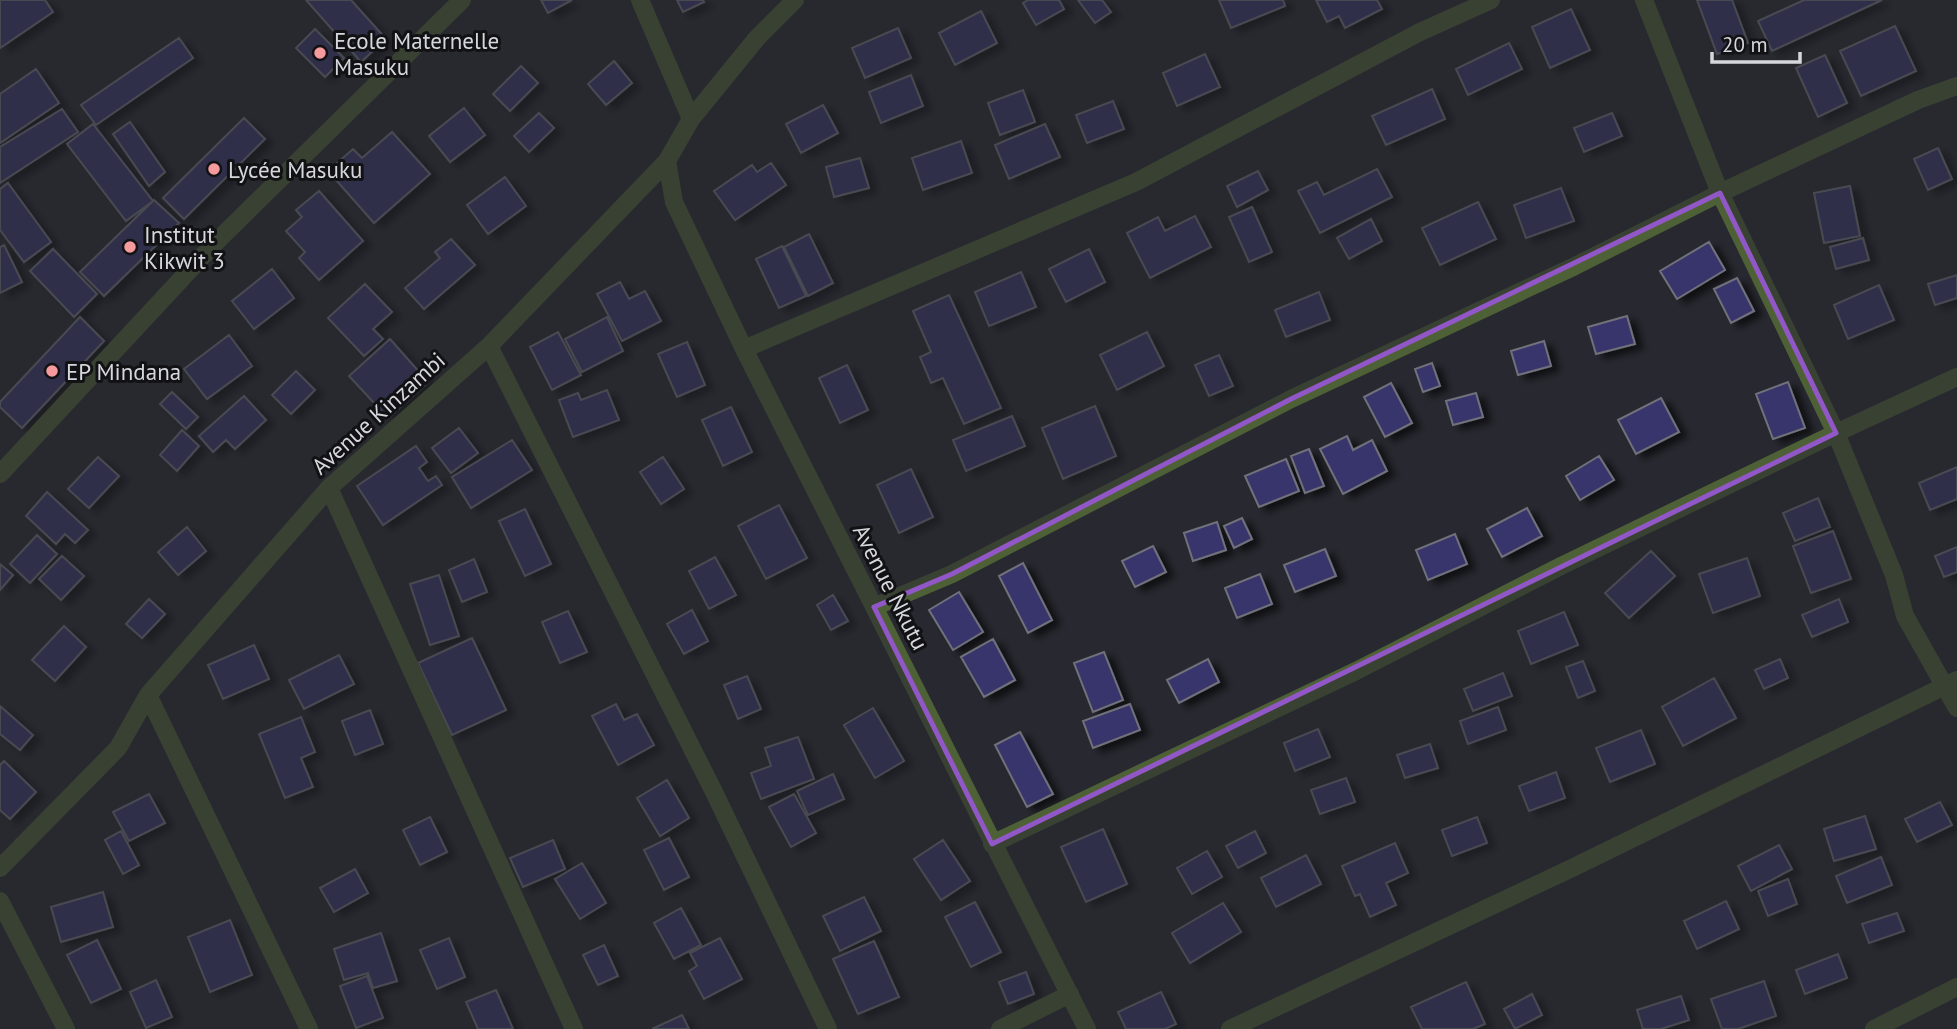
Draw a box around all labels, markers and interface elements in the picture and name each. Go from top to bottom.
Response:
scale bar [1712,21,1800,65]
place label: Ecole Maternelle Masuku [334,26,499,81]
text: 20 m [1722,31,1768,58]
marker: Ecole Maternelle Masuku [312,45,328,61]
place label: Lycée Masuku [228,155,362,184]
marker: Lycée Masuku [206,161,222,177]
place label: Institut Kikwit 3 [144,220,225,275]
marker: Institut Kikwit 3 [122,239,138,255]
street label: Avenue Kinzambi [305,345,451,481]
place label: EP Mindana [66,357,181,386]
marker: EP Mindana [44,363,60,379]
street label: Avenue Nkutu [847,519,935,655]

